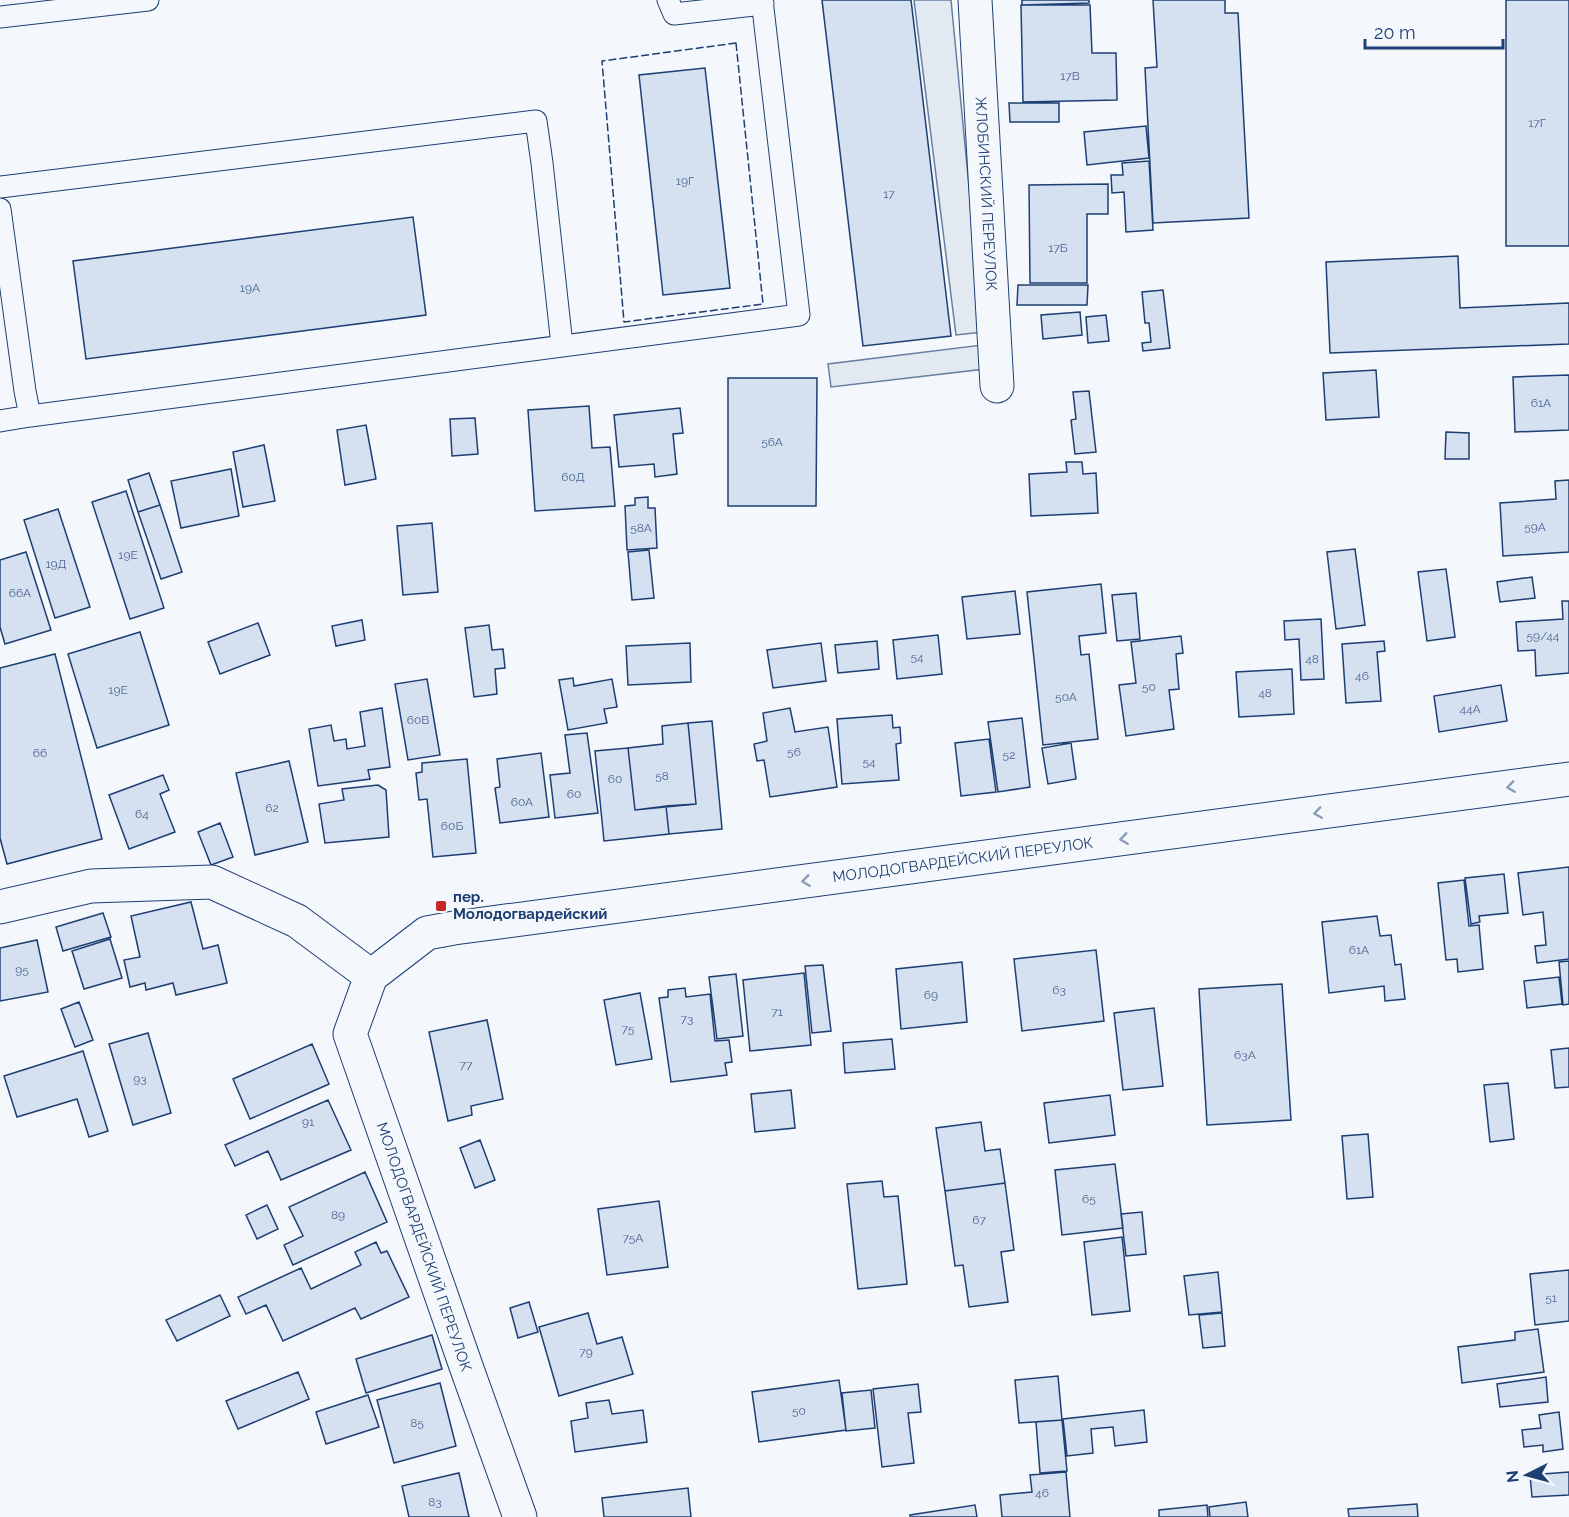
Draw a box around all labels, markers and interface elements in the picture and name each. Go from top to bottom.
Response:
scale bar [1365,12,1503,50]
text: 20 m [1374,22,1416,43]
house number: 17В [1060,69,1080,83]
street label: ЖЛОБИНСКИЙ ПЕРЕУЛОК [972,96,1001,292]
house number: 17Г [1528,116,1546,130]
house number: 19Г [676,174,694,188]
house number: 17 [883,187,895,201]
house number: 17Б [1048,241,1068,255]
house number: 19А [240,281,260,295]
house number: 61А [1531,396,1551,410]
house number: 56А [761,435,783,449]
house number: 60Д [561,470,585,484]
house number: 59А [1524,520,1546,534]
house number: 58А [630,521,652,535]
house number: 19Е [118,548,138,562]
house number: 19Д [45,557,67,571]
house number: 66А [9,586,31,600]
house number: 59/44 [1527,629,1560,643]
house number: 54 [910,650,924,664]
house number: 48 [1305,652,1319,666]
house number: 46 [1355,669,1369,683]
house number: 50 [1142,680,1156,694]
house number: 19Е [108,683,128,697]
house number: 48 [1258,686,1272,700]
house number: 50А [1055,690,1077,704]
house number: 44А [1459,702,1481,716]
house number: 60В [407,713,429,727]
house number: 56 [787,745,801,759]
house number: 66 [33,746,47,760]
house number: 52 [1003,748,1015,762]
house number: 54 [862,755,876,769]
house number: 58 [655,769,669,783]
house number: 60 [608,772,622,786]
one-way arrow [1506,780,1516,792]
house number: 60 [567,787,581,801]
house number: 60А [511,795,533,809]
house number: 62 [265,801,279,815]
one-way arrow [1313,806,1322,818]
house number: 64 [135,807,149,821]
house number: 60Б [441,819,463,833]
one-way arrow [1120,832,1129,844]
street label: МОЛОДОГВАРДЕЙСКИЙ ПЕРЕУЛОК [831,834,1095,886]
one-way arrow [802,875,811,887]
place label: пер. Молодогвардейский [453,888,608,923]
marker: пер. Молодогвардейский [434,899,448,913]
house number: 61А [1349,943,1369,957]
house number: 95 [15,963,29,977]
house number: 63 [1052,983,1066,997]
house number: 69 [924,988,938,1002]
house number: 71 [771,1005,783,1019]
house number: 73 [681,1012,693,1026]
house number: 75 [622,1022,635,1036]
house number: 63А [1234,1048,1256,1062]
house number: 77 [460,1058,473,1072]
house number: 93 [133,1072,147,1086]
house number: 91 [302,1115,314,1129]
street label: МОЛОДОГВАРДЕЙСКИЙ ПЕРЕУЛОК [373,1120,475,1374]
house number: 65 [1082,1192,1096,1206]
house number: 89 [331,1208,345,1222]
house number: 67 [972,1213,986,1227]
house number: 75А [623,1231,643,1245]
house number: 51 [1545,1291,1557,1305]
house number: 79 [579,1345,593,1359]
house number: 50 [792,1404,806,1418]
house number: 85 [410,1416,424,1430]
north arrow [1497,1445,1557,1505]
text: N [1502,1469,1523,1484]
house number: 46 [1035,1486,1049,1500]
house number: 83 [428,1495,442,1509]

